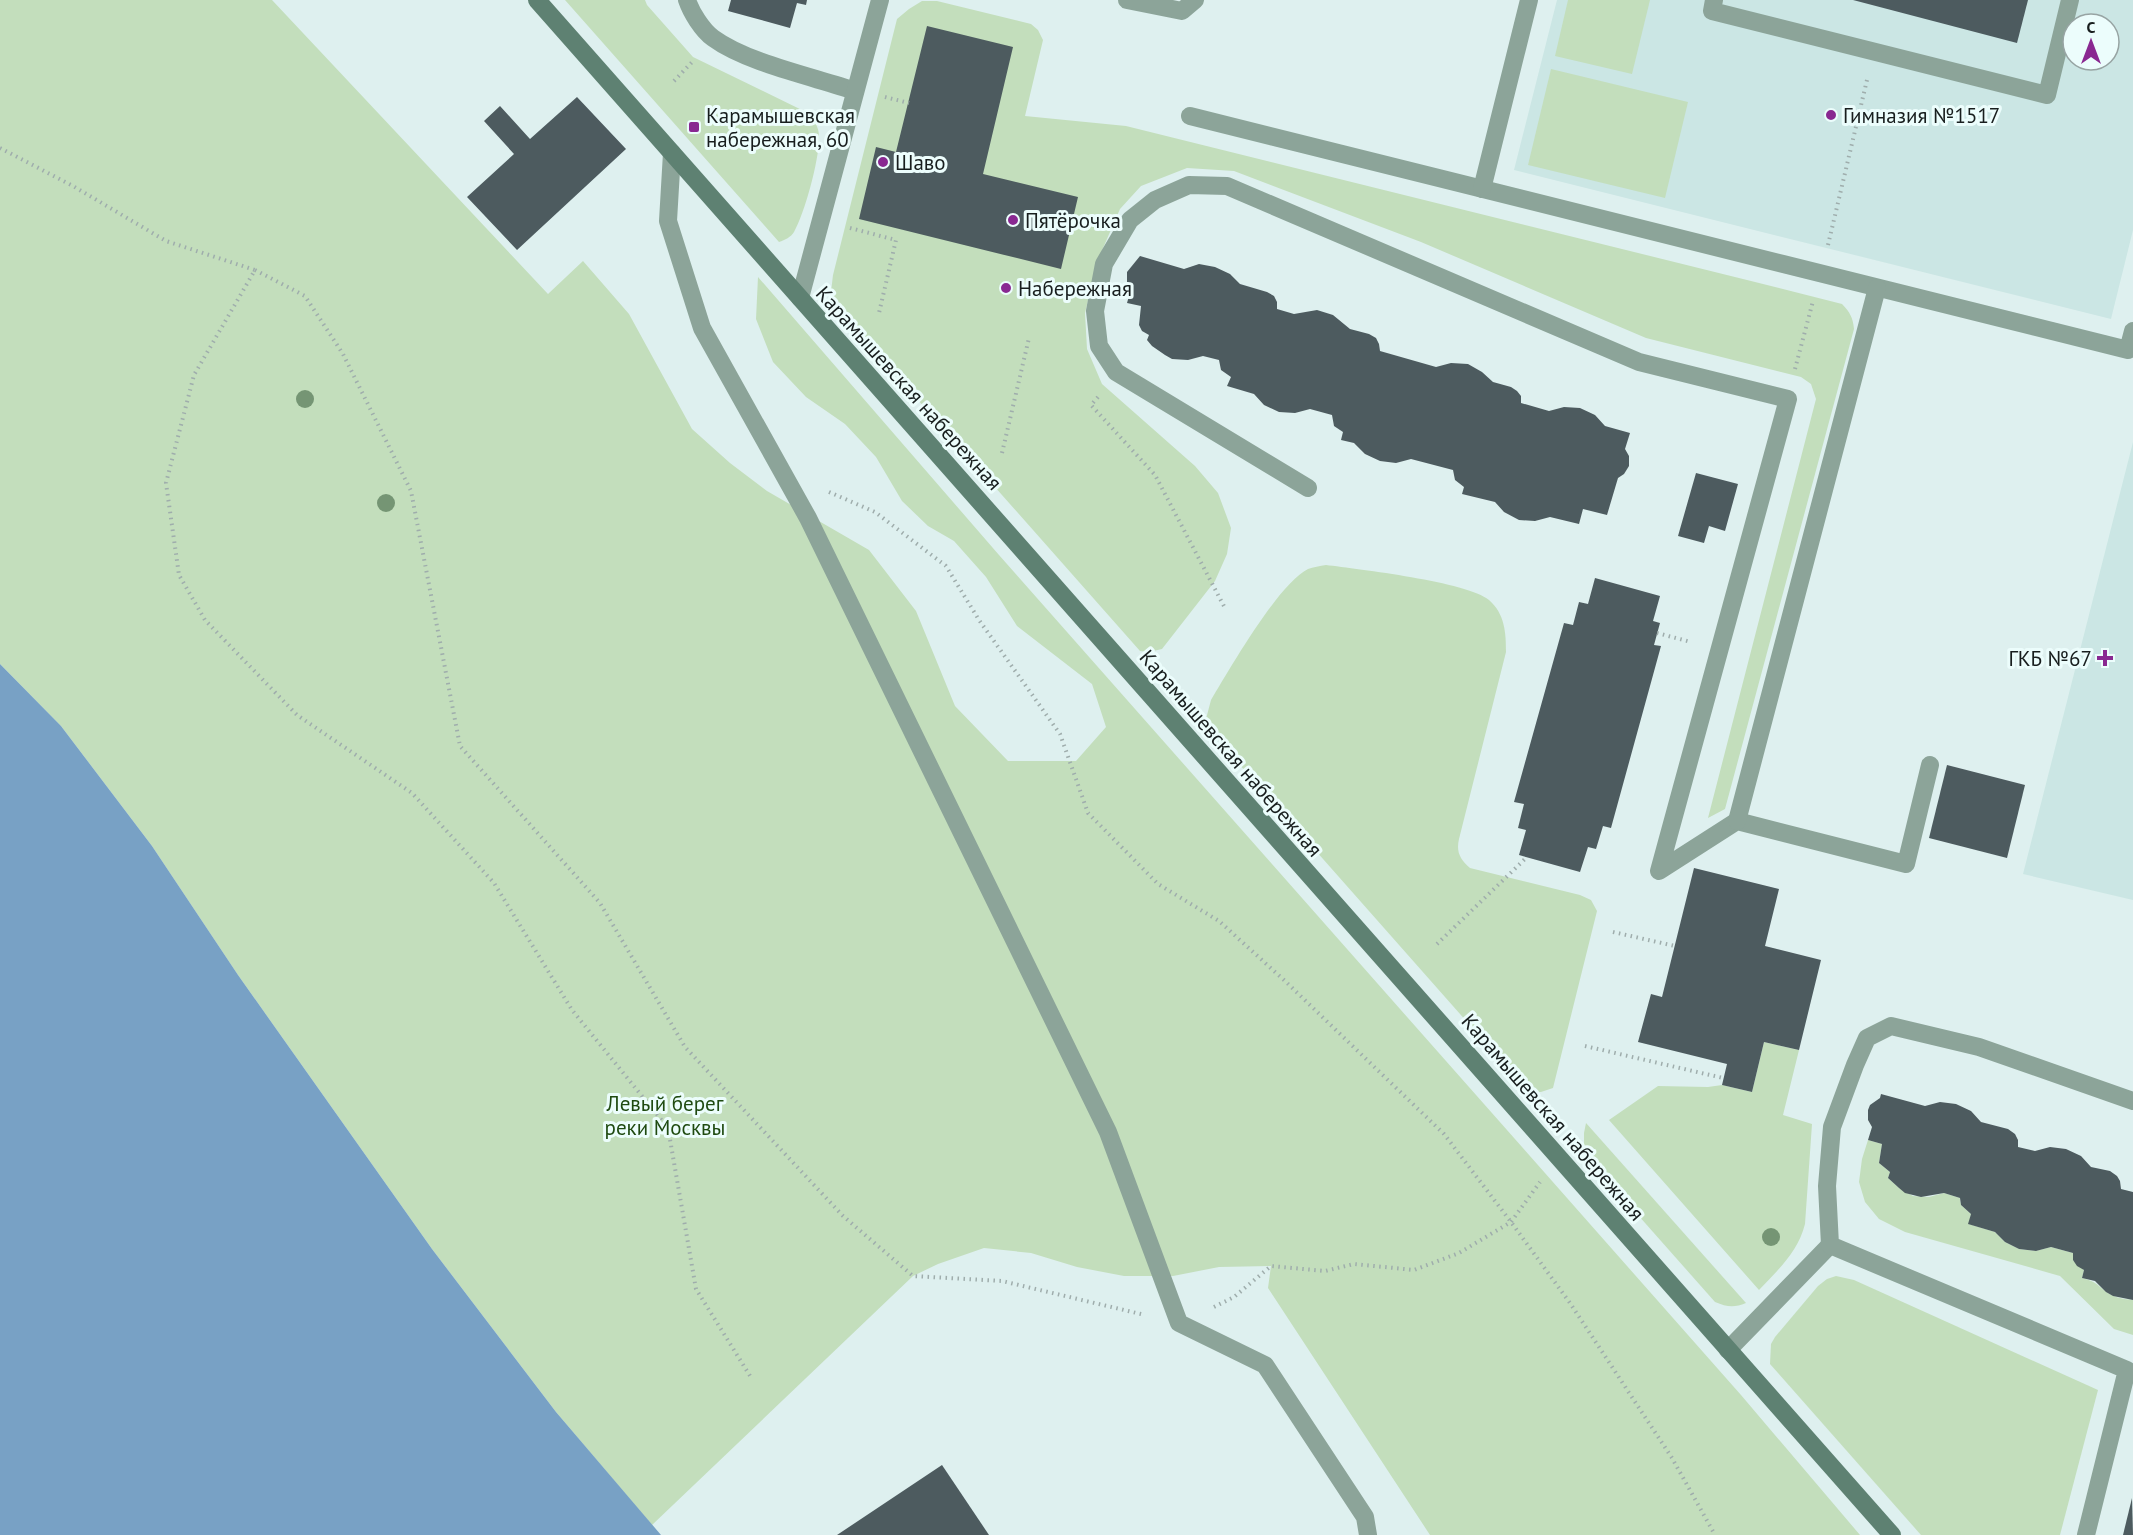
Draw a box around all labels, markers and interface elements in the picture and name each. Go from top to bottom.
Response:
north arrow [2061,12,2121,72]
text: С [2087,17,2096,37]
place label: Карамышевская набережная, 60 [706,102,855,153]
place label: Гимназия №1517 [1843,102,2000,129]
marker: Гимназия №1517 [1824,108,1838,122]
marker: Карамышевская набережная, 60 [687,120,701,134]
place label: Шаво [895,149,946,176]
marker: Шаво [876,155,890,169]
place label: Пятёрочка [1025,207,1121,234]
marker: Пятёрочка [1006,213,1020,227]
place label: Набережная [1018,275,1132,302]
street label: Карамышевская набережная [810,280,1008,496]
marker: Набережная [999,281,1013,295]
street label: Карамышевская набережная [1134,644,1328,862]
place label: ГКБ №67 [2008,645,2092,672]
marker: ГКБ №67 [2096,649,2114,667]
street label: Карамышевская набережная [1456,1008,1650,1226]
park label: Левый берег реки Москвы [605,1090,725,1141]

